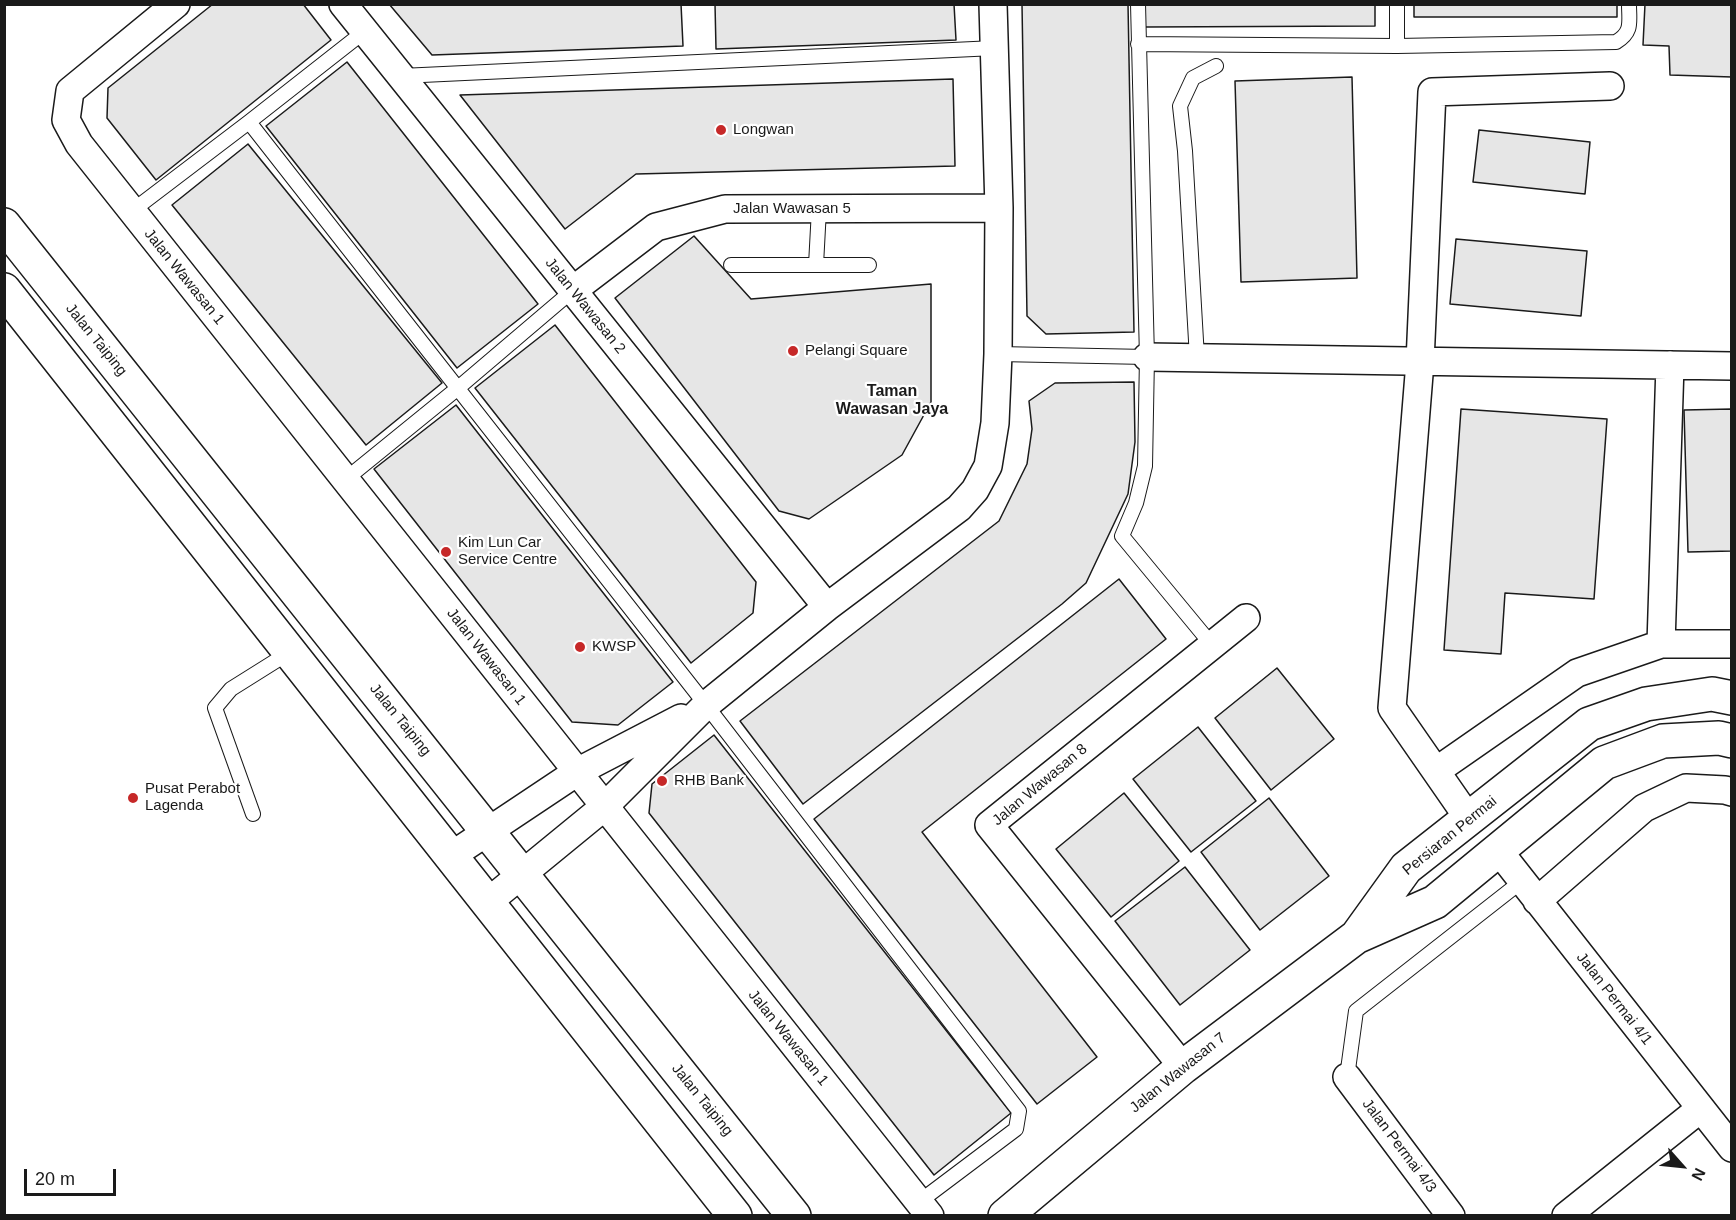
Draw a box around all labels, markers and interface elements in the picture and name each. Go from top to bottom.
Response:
place label: Longwan [733,121,794,139]
marker: Longwan [714,123,728,137]
street label: Jalan Wawasan 5 [733,200,851,218]
street label: Jalan Wawasan 1 [140,226,228,328]
street label: Jalan Wawasan 2 [541,255,629,357]
street label: Jalan Taiping [61,300,131,380]
place label: Pelangi Square [805,342,908,360]
marker: Pelangi Square [786,344,800,358]
district label: Taman Wawasan Jaya [836,382,948,420]
place label: Kim Lun Car Service Centre [458,534,557,569]
marker: Kim Lun Car Service Centre [439,545,453,559]
street label: Jalan Wawasan 1 [443,605,529,709]
place label: KWSP [592,638,636,656]
marker: KWSP [573,640,587,654]
street label: Jalan Taiping [365,680,435,760]
street label: Jalan Wawasan 8 [989,740,1091,830]
place label: RHB Bank [674,772,744,790]
marker: RHB Bank [655,774,669,788]
place label: Pusat Perabot Lagenda [145,780,240,815]
marker: Pusat Perabot Lagenda [126,791,140,805]
street label: Persiaran Permai [1399,793,1501,879]
street label: Jalan Permai 4/1 [1572,949,1656,1049]
street label: Jalan Wawasan 1 [744,987,832,1089]
street label: Jalan Wawasan 7 [1127,1029,1229,1117]
street label: Jalan Taiping [667,1060,737,1140]
street label: Jalan Permai 4/3 [1358,1096,1440,1196]
north arrow [1652,1136,1712,1196]
scale bar [27,1157,118,1195]
text: N [1688,1165,1709,1183]
text: 20 m [35,1169,75,1189]

